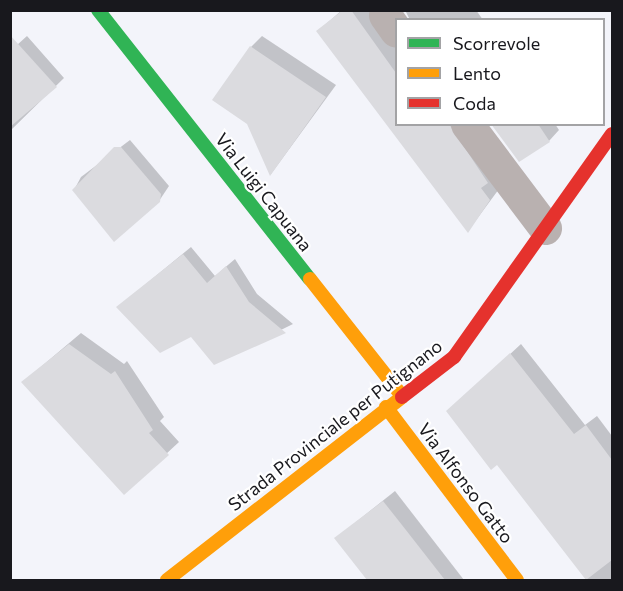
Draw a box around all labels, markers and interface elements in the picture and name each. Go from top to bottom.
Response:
legend [395,18,605,126]
text: Scorrevole [453,32,540,54]
text: Lento [453,62,501,84]
text: Coda [453,92,496,114]
street label: Via Luigi Capuana [211,129,317,255]
street label: Strada Provinciale per Putignano [224,335,446,515]
street label: Via Alfonso Gatto [414,419,518,547]

